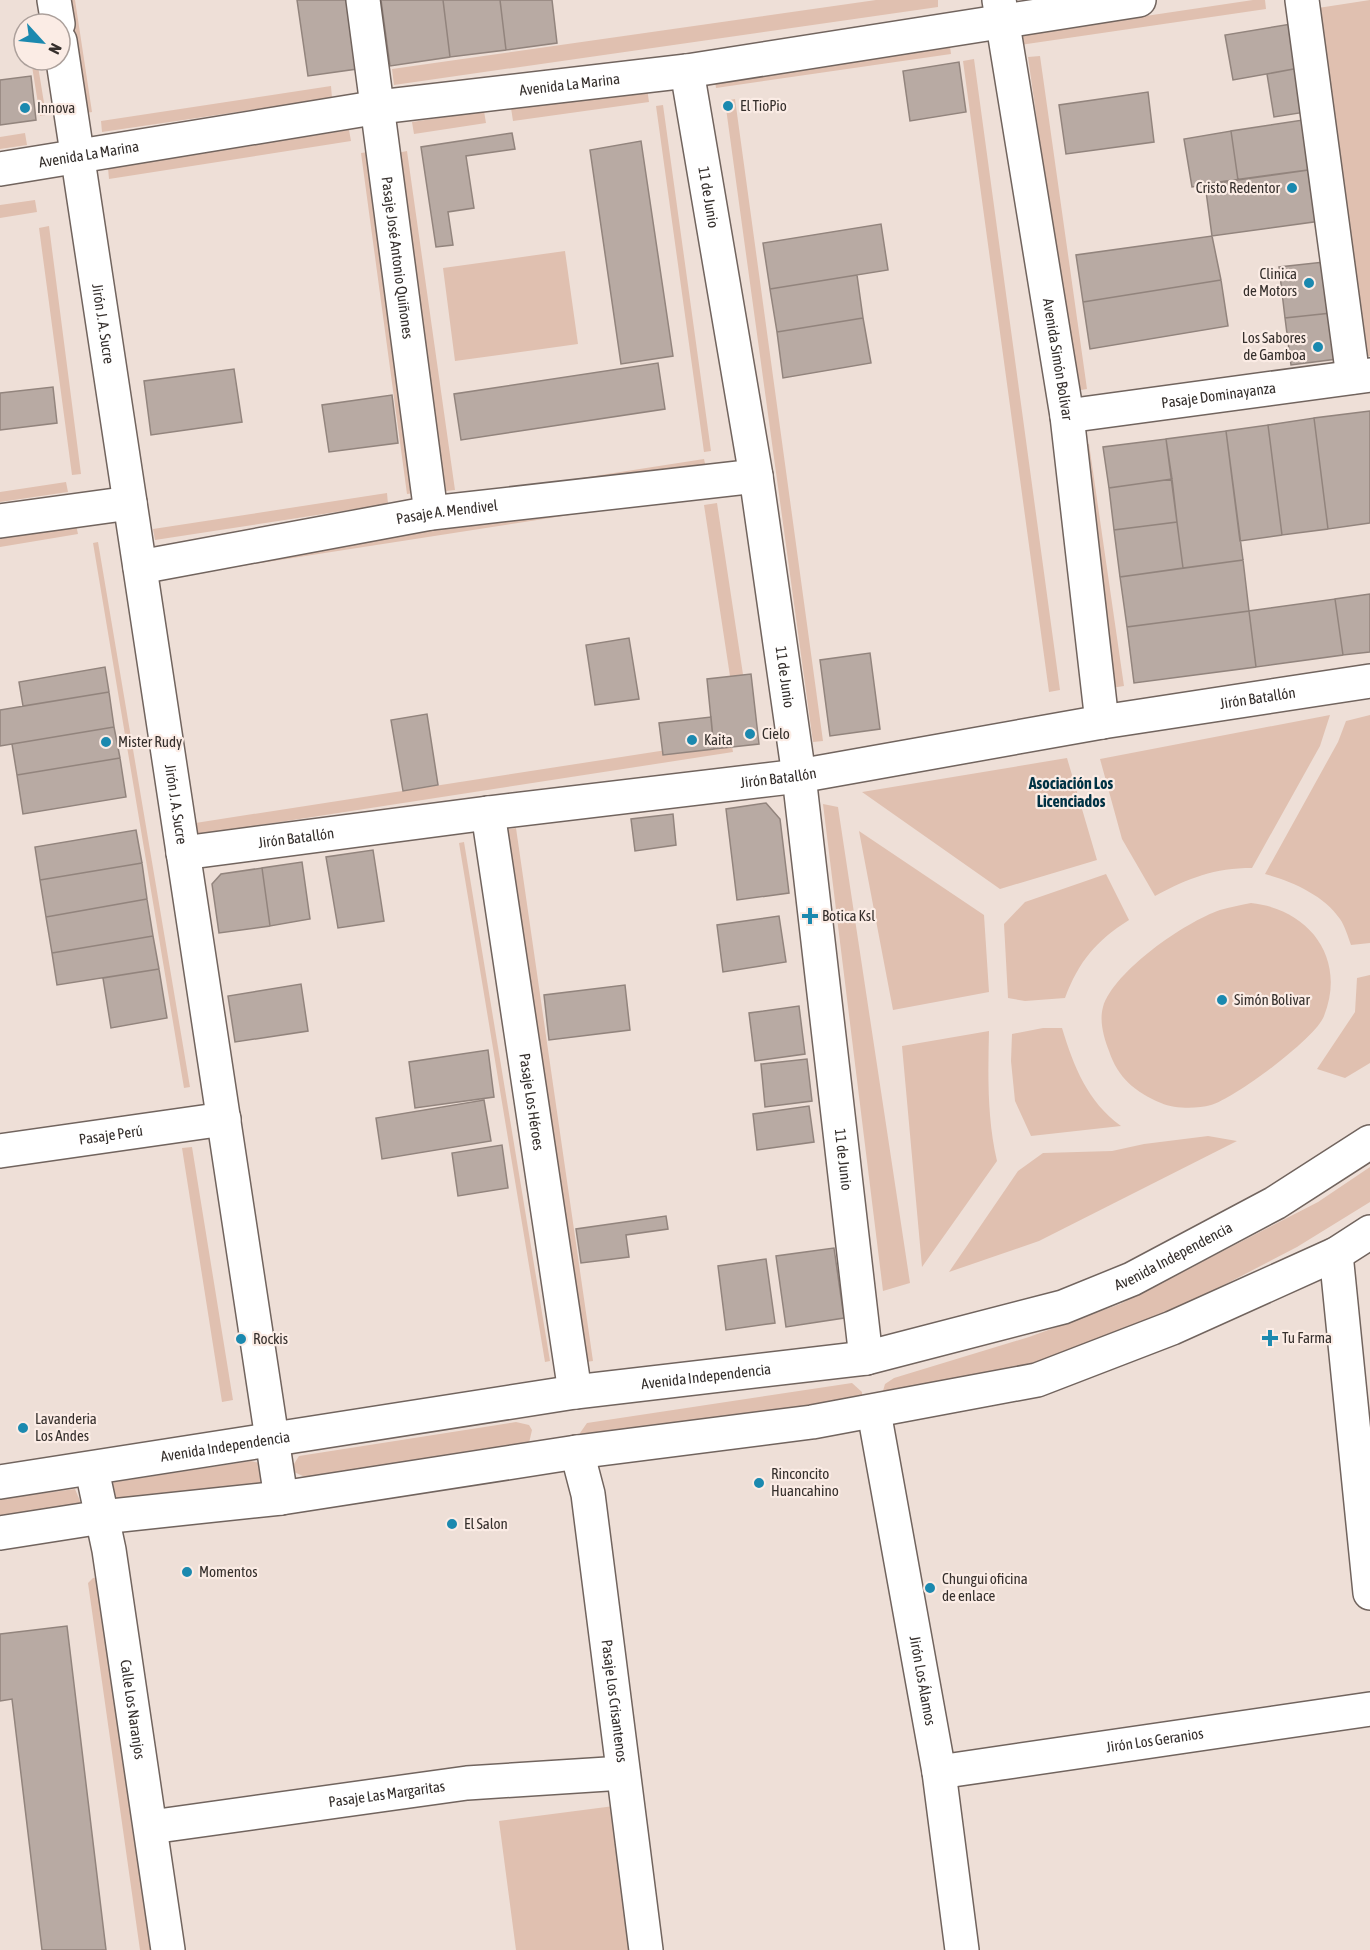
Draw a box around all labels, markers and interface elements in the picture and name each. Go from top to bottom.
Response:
north arrow [12,12,72,72]
text: N [45,41,66,57]
street label: Avenida La Marina [518,70,621,99]
place label: El TioPio [740,97,787,114]
place label: Innova [37,99,75,116]
marker: El TioPio [721,99,735,113]
marker: Innova [18,101,32,115]
street label: Avenida La Marina [37,137,140,171]
street label: 11 de Junio [695,165,723,229]
street label: Pasaje José Antonio Quiñones [378,175,417,340]
place label: Cristo Redentor [1196,179,1281,196]
marker: Cristo Redentor [1285,181,1299,195]
place label: Clinica de Motors [1243,265,1297,299]
marker: Clinica de Motors [1302,276,1316,290]
street label: Jirón J. A. Sucre [89,282,118,365]
street label: Avenida Simón Bolívar [1040,297,1076,422]
place label: Los Sabores de Gamboa [1242,329,1306,363]
marker: Los Sabores de Gamboa [1311,340,1325,354]
street label: Pasaje Dominayanza [1160,379,1277,411]
street label: Pasaje A. Mendivel [395,496,499,527]
street label: 11 de Junio [773,645,798,709]
street label: Jirón Batallón [1218,683,1297,712]
place label: Cielo [762,725,790,742]
marker: Cielo [743,727,757,741]
place label: Kaita [704,731,733,748]
place label: Mister Rudy [118,733,182,750]
marker: Kaita [685,733,699,747]
marker: Mister Rudy [99,735,113,749]
street label: Jirón J. A. Sucre [162,763,191,846]
street label: Jirón Batallón [739,764,818,791]
district label: Asociación Los Licenciados [1028,774,1114,810]
street label: Jirón Batallón [257,824,335,851]
place label: Botica Ksl [822,907,875,924]
marker: Botica Ksl [803,909,817,923]
place label: Simón Bolivar [1234,991,1311,1008]
marker: Simón Bolivar [1215,993,1229,1007]
street label: Pasaje Los Héroes [516,1052,548,1151]
street label: Pasaje Perú [78,1122,144,1148]
street label: 11 de Junio [832,1128,856,1191]
street label: Avenida Independencia [1112,1218,1235,1293]
place label: Tu Farma [1282,1329,1332,1346]
place label: Rockis [253,1330,288,1347]
marker: Tu Farma [1263,1331,1277,1345]
marker: Rockis [234,1332,248,1346]
street label: Avenida Independencia [640,1360,772,1392]
place label: Lavanderia Los Andes [35,1410,97,1444]
marker: Lavanderia Los Andes [16,1421,30,1435]
street label: Avenida Independencia [159,1428,291,1465]
place label: Rinconcito Huancahino [771,1465,839,1499]
marker: Rinconcito Huancahino [752,1476,766,1490]
place label: El Salon [464,1515,508,1532]
marker: El Salon [445,1517,459,1531]
place label: Momentos [199,1563,258,1580]
marker: Momentos [180,1565,194,1579]
place label: Chungui oficina de enlace [942,1570,1028,1604]
marker: Chungui oficina de enlace [923,1581,937,1595]
street label: Jirón Los Álamos [907,1634,939,1727]
street label: Pasaje Los Crisantenos [599,1638,631,1763]
street label: Calle Los Naranjos [117,1658,149,1760]
street label: Jirón Los Geranios [1105,1724,1205,1755]
street label: Pasaje Las Margaritas [327,1777,446,1810]

